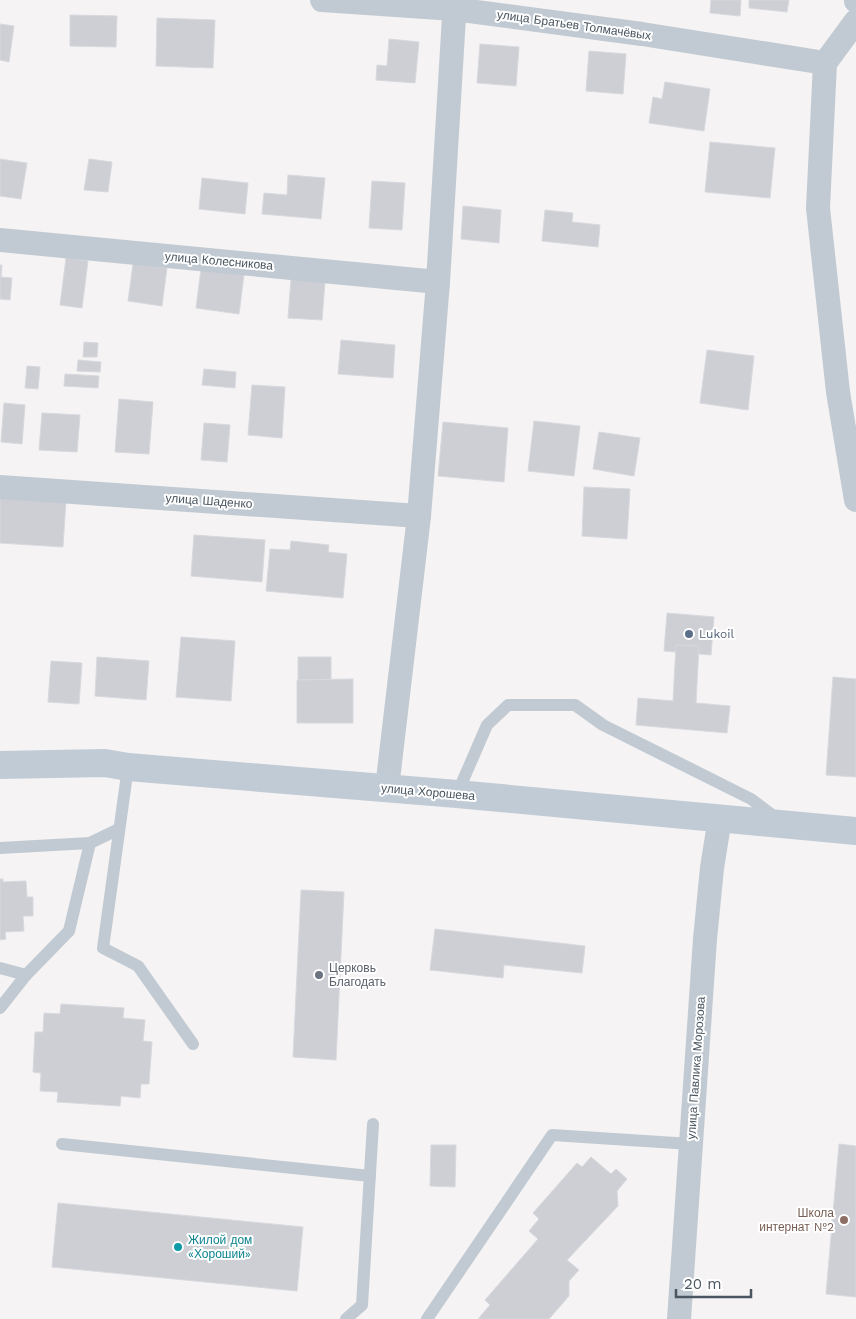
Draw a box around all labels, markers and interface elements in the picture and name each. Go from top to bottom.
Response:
street label: улица Братьев Толмачёвых [496,7,652,43]
street label: улица Колесникова [164,249,274,273]
street label: улица Шаденко [165,491,253,511]
place label: Lukoil [699,627,734,641]
marker: Lukoil [683,628,695,640]
street label: улица Хорошева [380,781,476,803]
place label: Церковь Благодать [329,961,386,989]
marker: Церковь Благодать [313,969,325,981]
street label: улица Павлика Морозова [684,996,708,1140]
place label: Школа интернат №2 [759,1206,834,1234]
marker: Школа интернат №2 [838,1214,850,1226]
place label: Жилой дом «Хороший» [188,1233,252,1261]
marker: Жилой дом «Хороший» [172,1241,184,1253]
scale bar [676,1266,751,1298]
text: 20 m [684,1275,722,1293]

